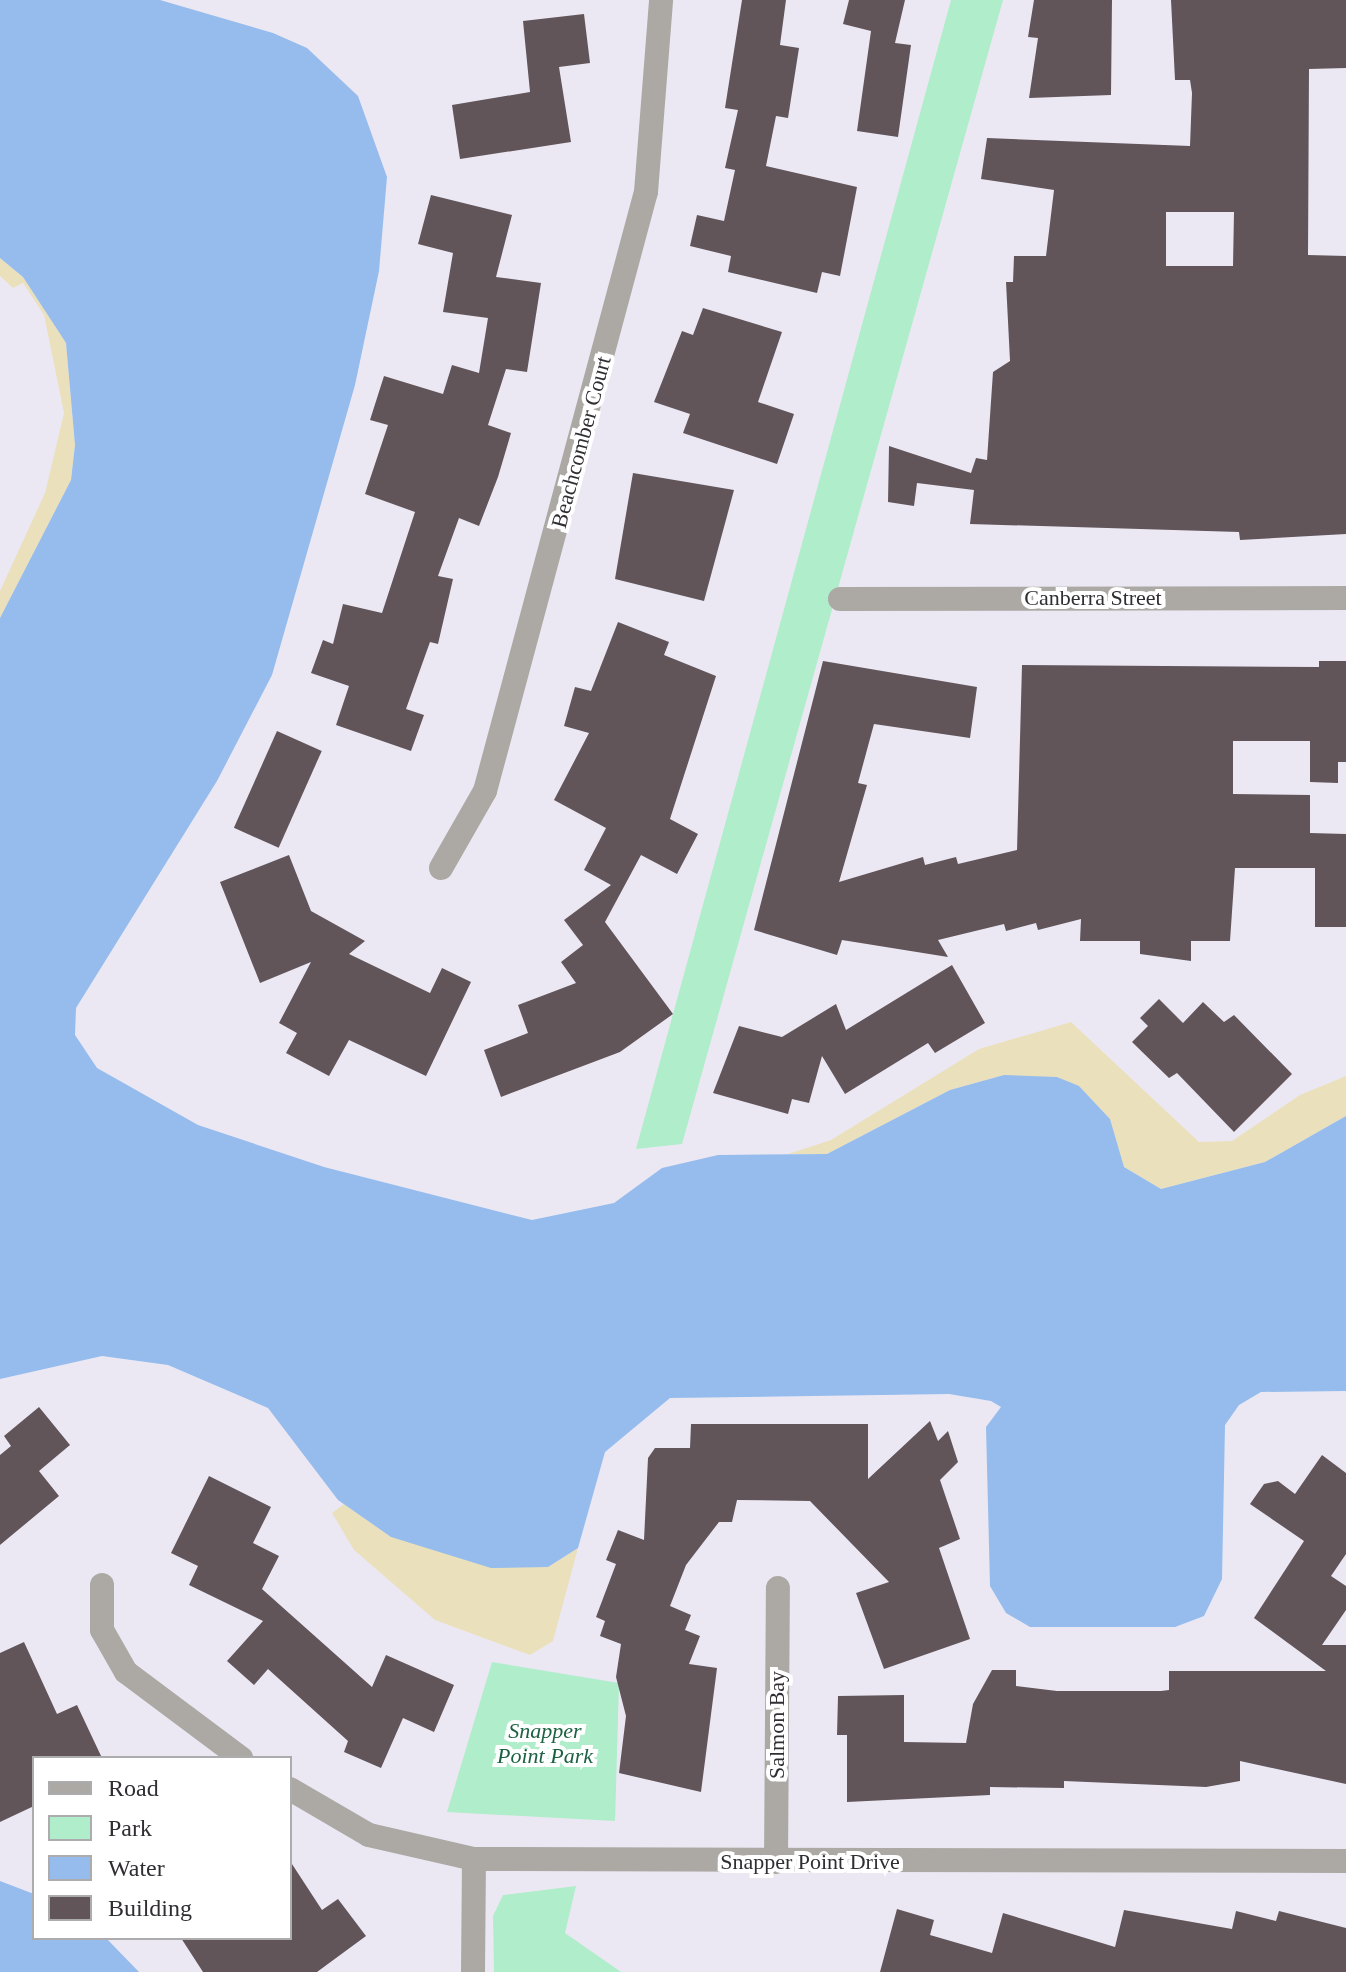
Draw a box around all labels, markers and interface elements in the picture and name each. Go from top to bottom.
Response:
street label: Beachcomber Court [545,353,617,531]
street label: Canberra Street [1024,585,1162,611]
street label: Salmon Bay [764,1671,790,1779]
park label: Snapper Point Park [497,1717,593,1768]
legend [32,1756,292,1940]
text: Road [108,1775,159,1801]
text: Park [108,1815,152,1841]
street label: Snapper Point Drive [720,1849,900,1875]
text: Water [108,1855,165,1881]
text: Building [108,1895,192,1921]

